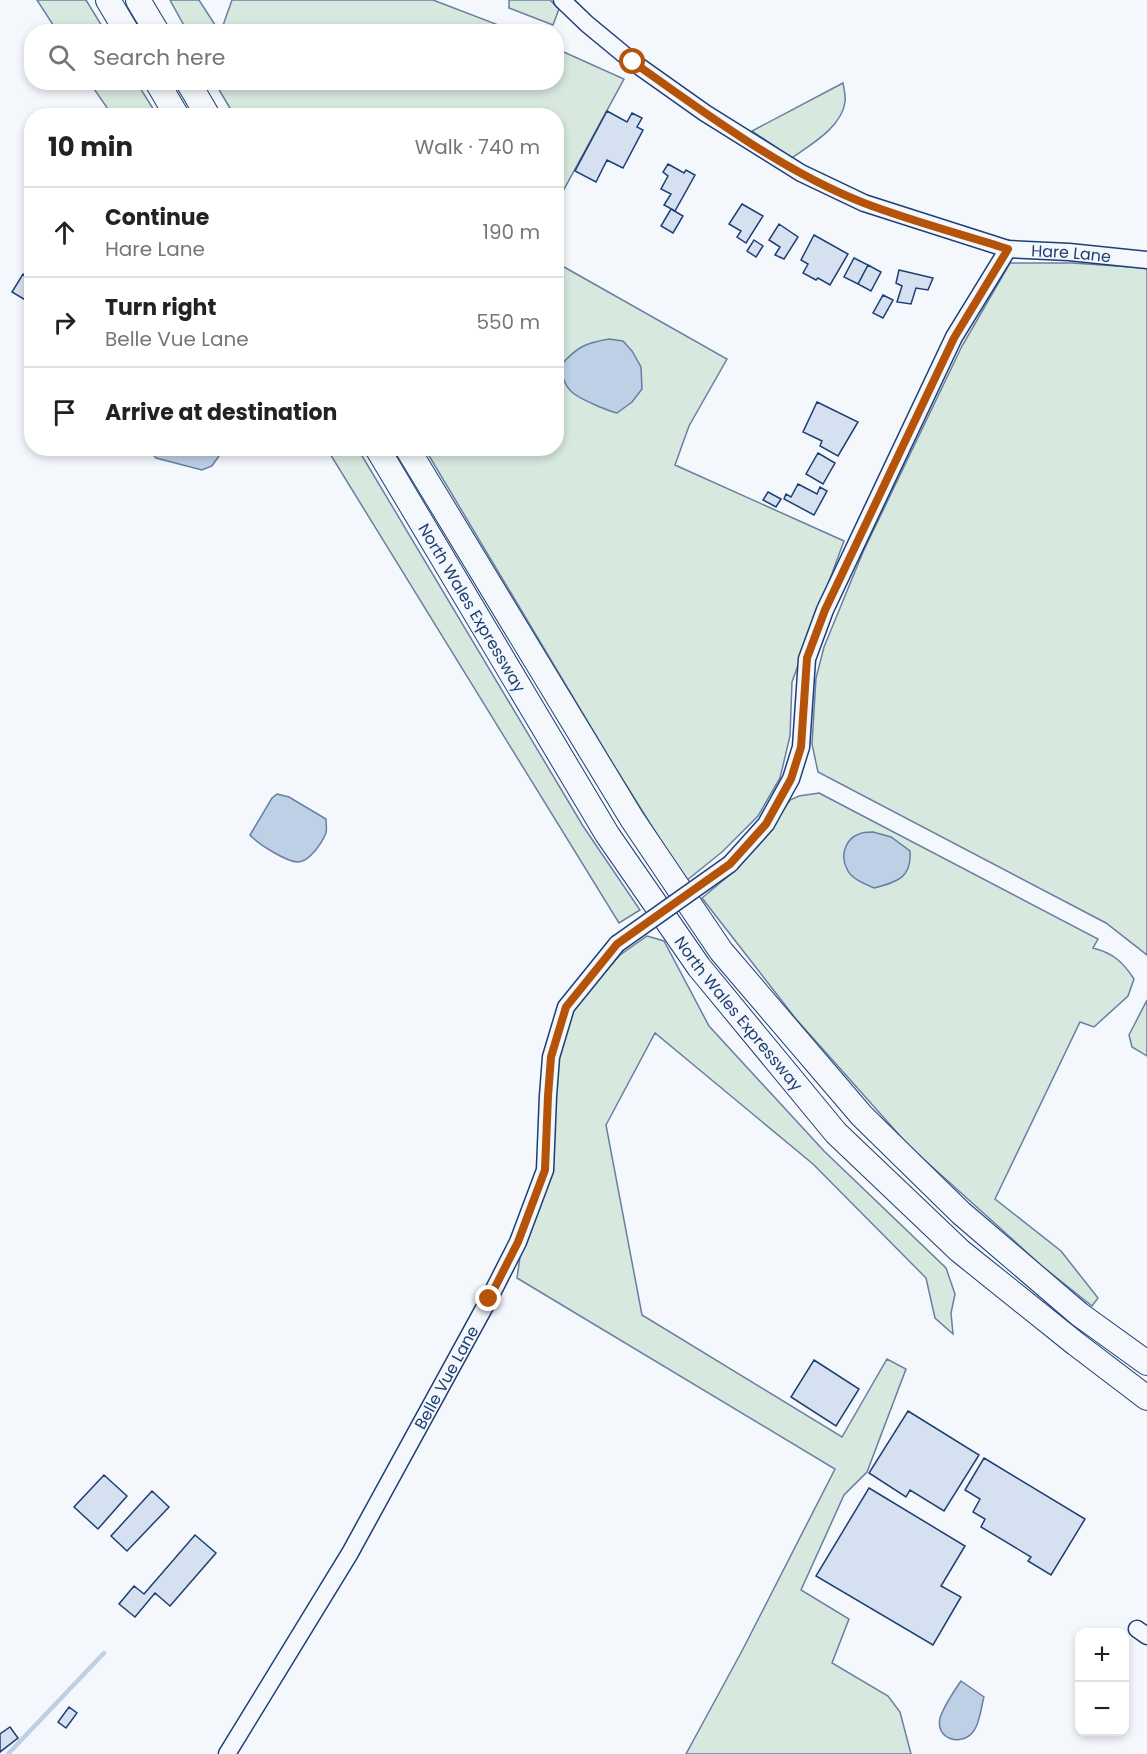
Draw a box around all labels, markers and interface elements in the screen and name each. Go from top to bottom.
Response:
search box [24,24,564,90]
icon: search [45,41,78,74]
text: Search here [93,42,226,73]
route start [619,48,645,74]
text: 10 min [48,129,133,165]
text: Walk · 740 m [415,133,540,161]
text: Continue [105,202,209,233]
icon: ahead [48,216,81,249]
text: 190 m [483,218,540,246]
text: Hare Lane [105,235,205,263]
street label: Hare Lane [1031,239,1112,268]
text: Turn right [105,292,216,323]
icon: right [48,306,81,339]
text: 550 m [476,308,540,336]
text: Belle Vue Lane [105,325,249,353]
icon: arrive [48,396,81,429]
text: Arrive at destination [105,397,337,428]
street label: North Wales Expressway [412,519,531,697]
street label: North Wales Expressway [669,931,808,1096]
route end [475,1285,501,1311]
street label: Belle Vue Lane [409,1321,484,1433]
map controls [1075,1628,1129,1736]
button: + [1075,1628,1129,1682]
button: − [1075,1682,1129,1736]

